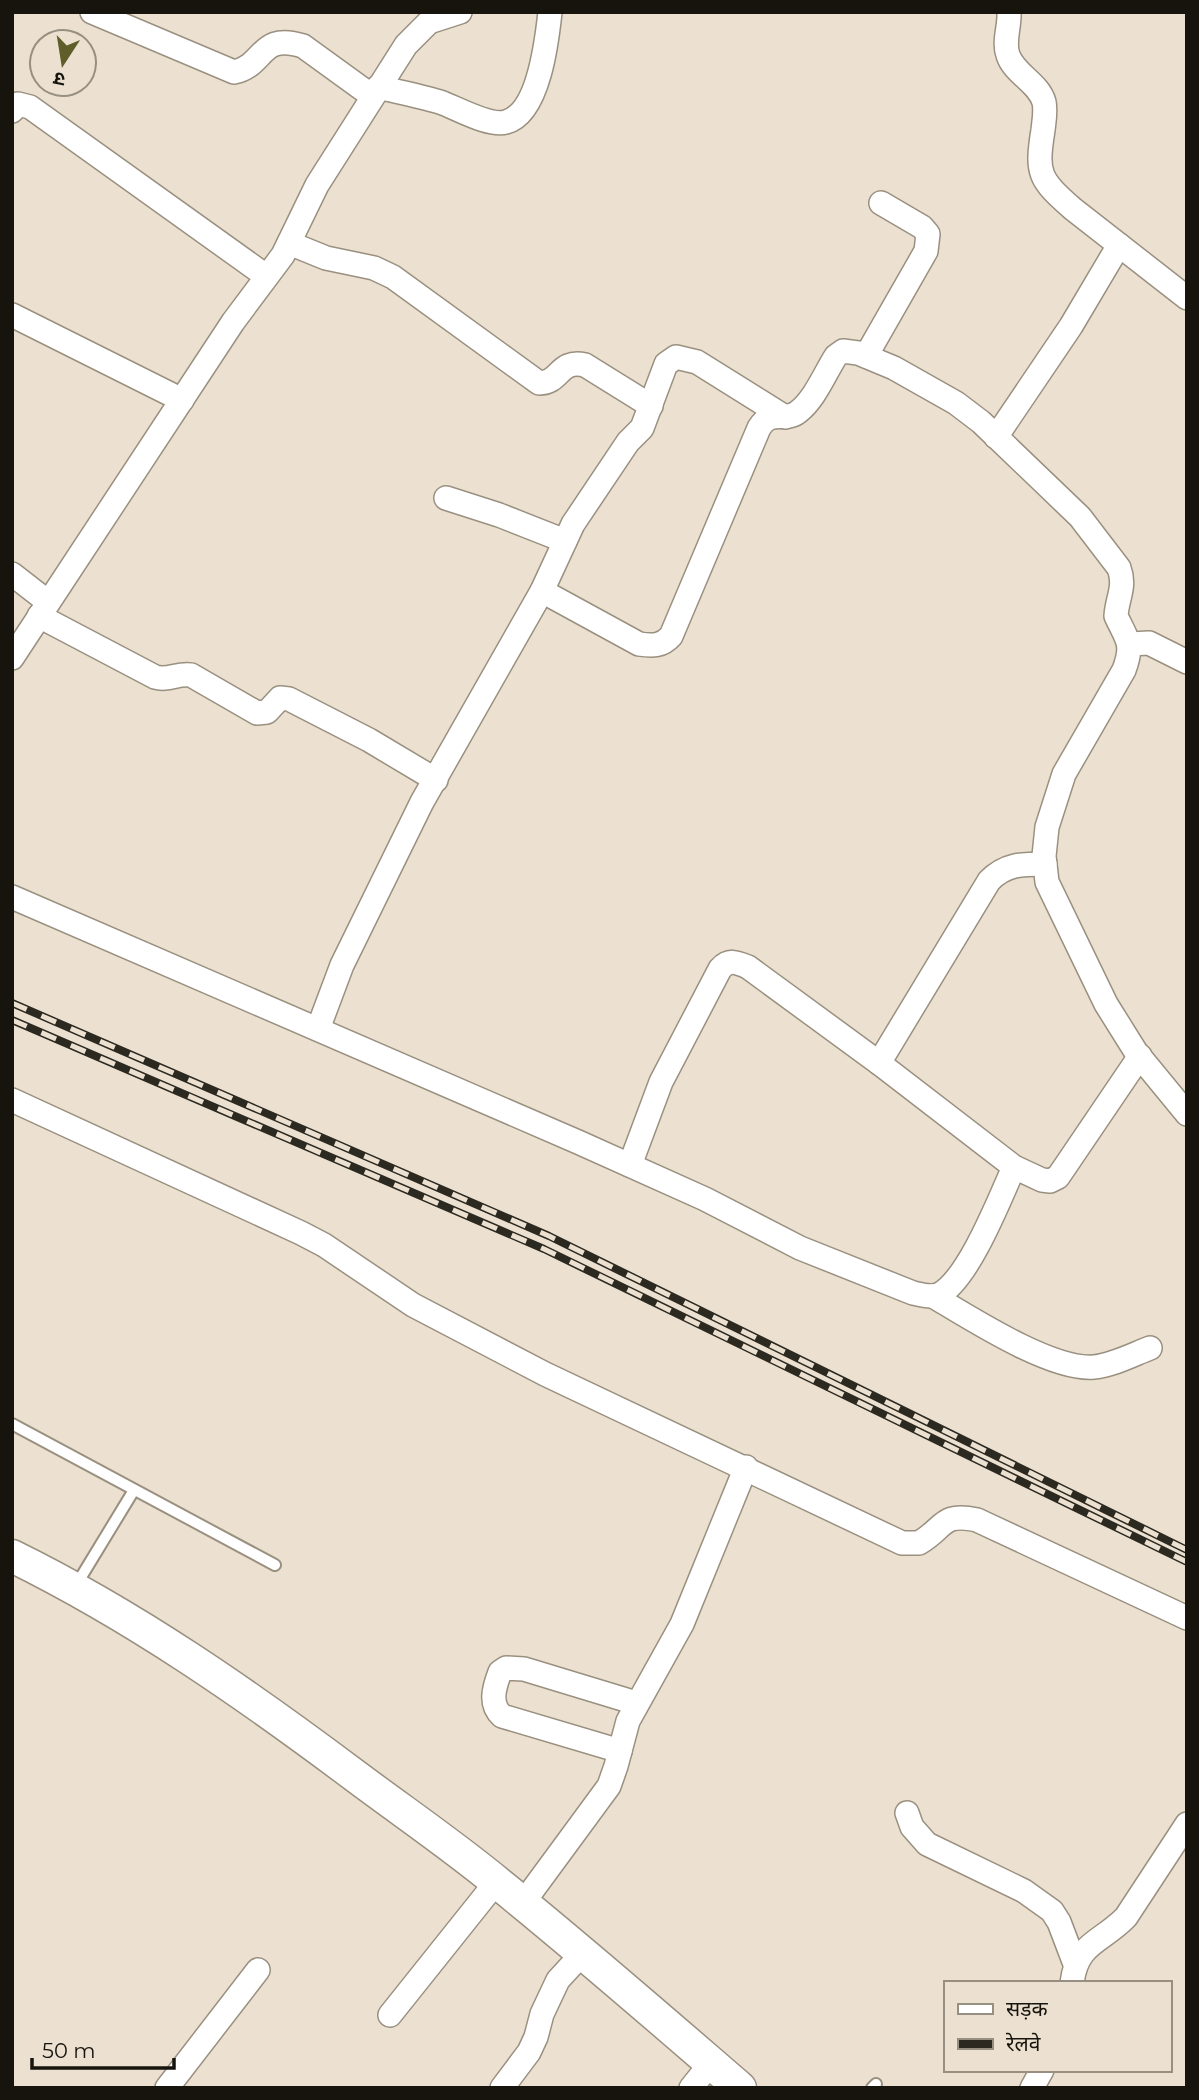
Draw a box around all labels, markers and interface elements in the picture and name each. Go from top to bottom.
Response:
north arrow [28,28,98,98]
text: उ [51,67,67,92]
legend [944,1981,1171,2072]
text: सड़क [1006,1996,1048,2021]
scale bar [32,2026,173,2070]
text: रेलवे [1005,2031,1041,2056]
text: 50 m [42,2038,96,2063]

